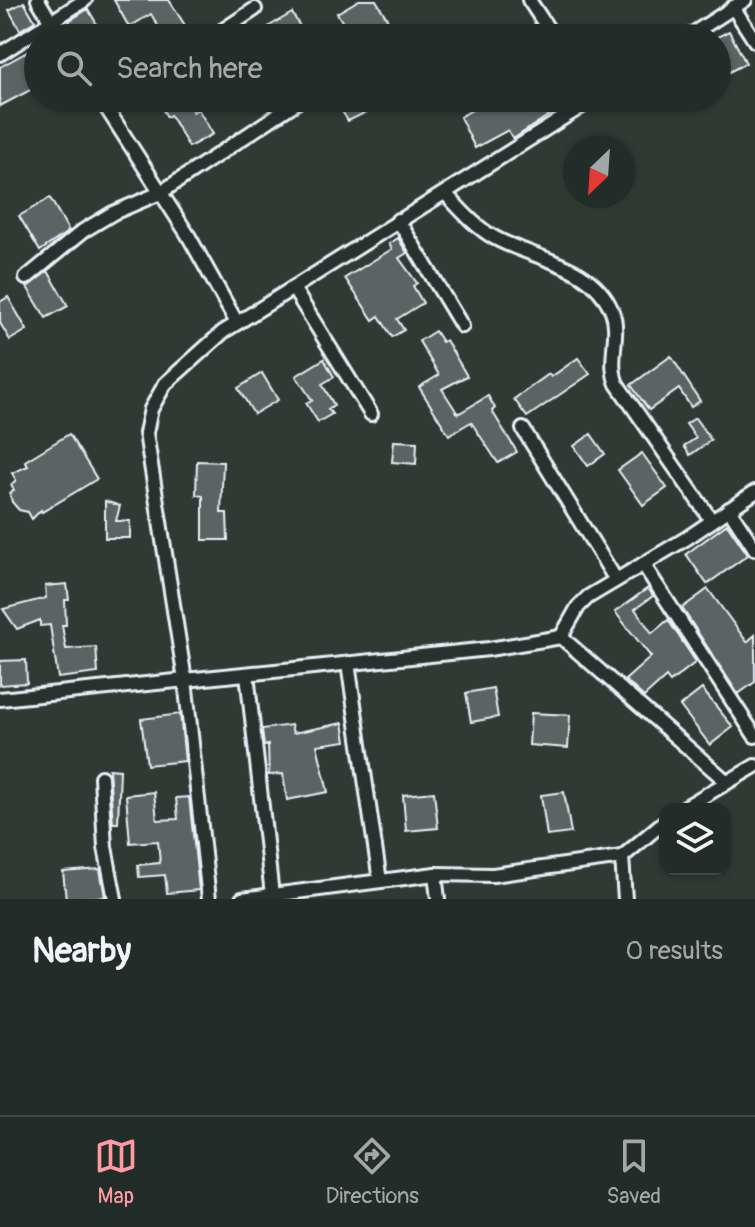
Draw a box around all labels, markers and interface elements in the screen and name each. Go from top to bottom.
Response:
search box [24,24,731,112]
icon: search [52,46,96,90]
text: Search here [116,50,263,87]
north arrow [563,136,635,208]
map controls [659,803,731,875]
button: layers [659,803,731,875]
text: Nearby [32,930,131,973]
text: 0 results [626,935,723,967]
tab: Map [94,1134,138,1210]
tab: Directions [326,1134,419,1210]
tab: Saved [607,1134,661,1210]

